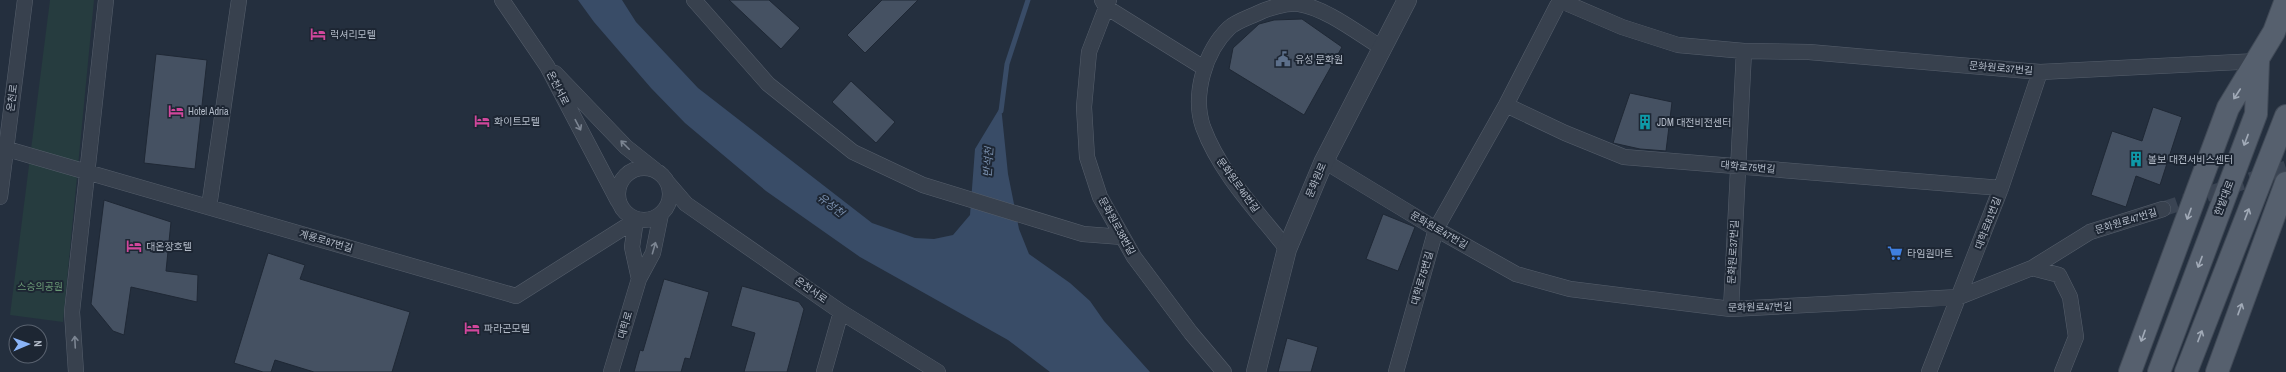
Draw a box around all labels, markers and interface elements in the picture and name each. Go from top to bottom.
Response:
hotel icon: 럭셔리모텔 [309,25,327,43]
place label: 럭셔리모텔 [330,28,376,41]
public building icon: 유성 문화원 [1274,50,1292,68]
place label: 유성 문화원 [1295,53,1343,66]
street label: 문화원로37번길 [1968,59,2034,77]
street label: 온천서로 [544,69,572,107]
street label: 온천로 [4,84,20,112]
one-way arrow [2233,88,2241,99]
hotel icon: Hotel Adria [167,102,185,120]
place label: Hotel Adria [188,105,229,118]
hotel icon: 화이트모텔 [473,112,491,130]
building icon: JDM 대전비전센터 [1636,113,1654,131]
place label: 화이트모텔 [494,115,540,128]
place label: JDM 대전비전센터 [1657,116,1731,129]
one-way arrow [575,119,582,131]
one-way arrow [2242,134,2250,146]
one-way arrow [620,140,630,150]
water label: 반석천 [980,145,996,178]
building icon: 볼보 대전서비스센터 [2127,150,2145,168]
place label: 볼보 대전서비스센터 [2148,153,2233,166]
street label: 문화원로46번길 [1214,155,1262,215]
street label: 대학로75번길 [1720,158,1776,176]
street label: 문화원로 [1303,161,1329,199]
street label: 한밭대로 [2211,178,2237,218]
water label: 유성천 [815,190,849,221]
street label: 문화원로38번길 [1096,195,1138,257]
street label: 대학로81번길 [1972,195,2004,251]
street label: 문화원로47번길 [2093,205,2159,237]
street label: 문화원로47번길 [1408,208,1470,252]
one-way arrow [2184,208,2192,220]
one-way arrow [2243,209,2251,221]
street label: 문화원로37번길 [1725,220,1741,284]
street label: 계룡로87번길 [298,227,354,255]
hotel icon: 대온장호텔 [125,237,143,255]
place label: 대온장호텔 [146,240,192,253]
one-way arrow [651,241,658,254]
supermarket icon: 타임원마트 [1886,244,1904,262]
place label: 타임원마트 [1907,247,1953,260]
street label: 대학로75번길 [1408,250,1436,306]
one-way arrow [2196,255,2204,267]
street label: 온천서로 [792,274,830,306]
park label: 스승의공원 [17,280,63,293]
street label: 문화원로47번길 [1728,300,1792,314]
one-way arrow [2237,303,2245,315]
street label: 대학로 [615,310,635,340]
hotel icon: 파라곤모텔 [463,319,481,337]
place label: 파라곤모텔 [484,322,530,335]
north arrow [8,324,48,364]
one-way arrow [2139,329,2147,341]
one-way arrow [2197,330,2205,342]
one-way arrow [71,336,78,349]
text: N [31,340,45,347]

